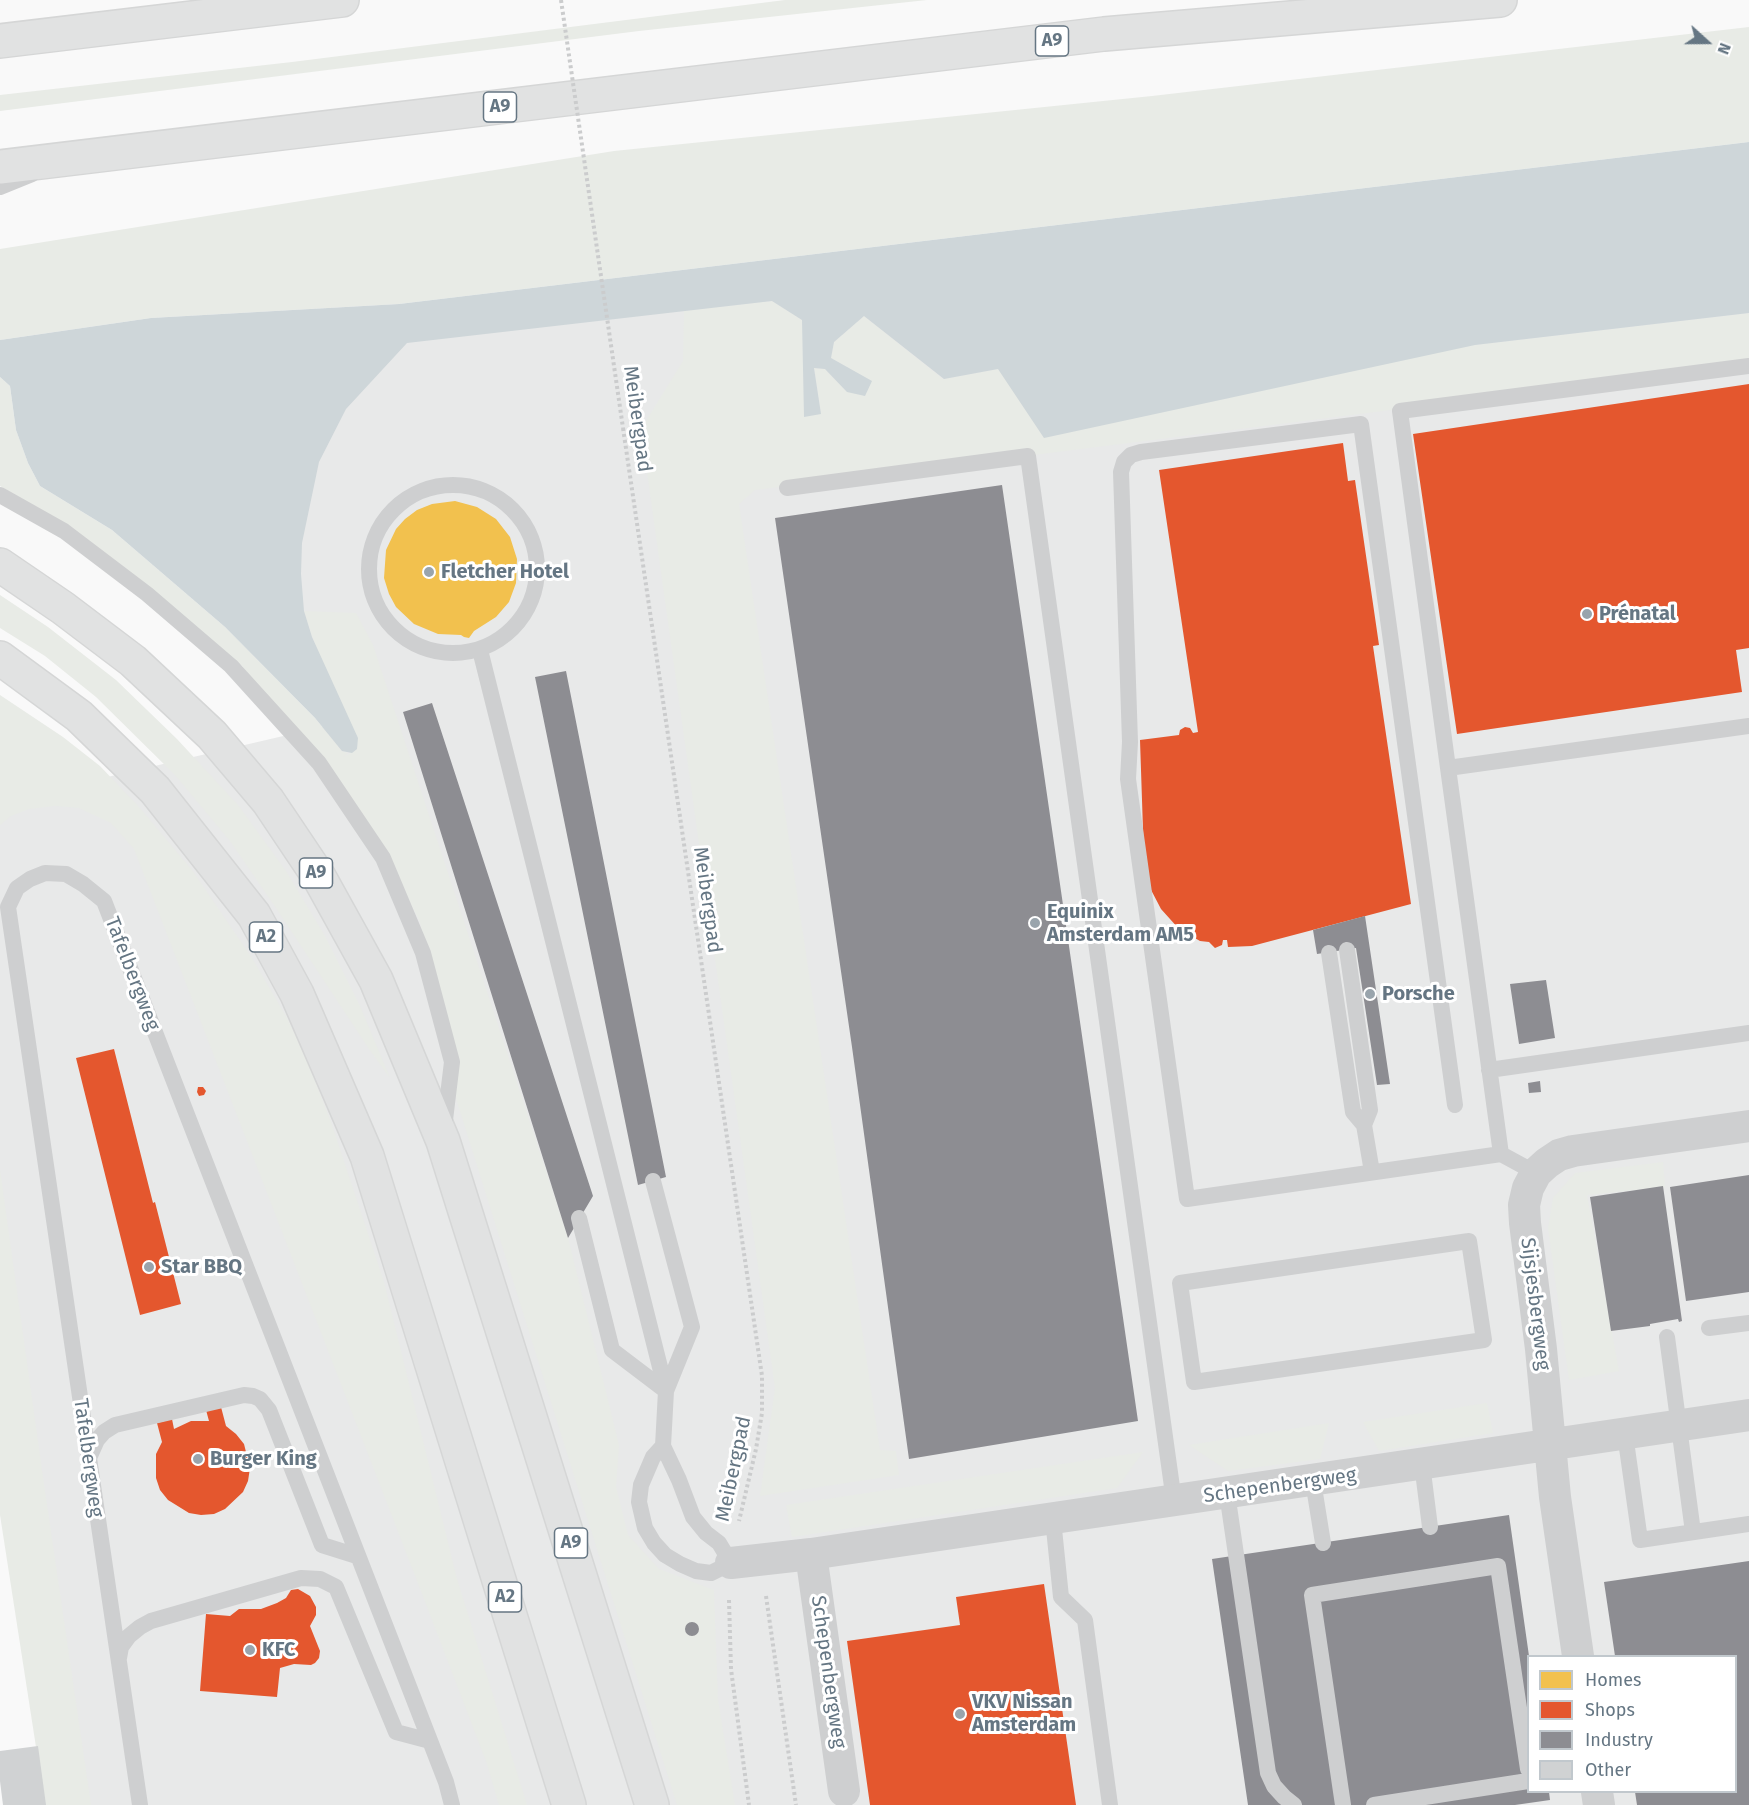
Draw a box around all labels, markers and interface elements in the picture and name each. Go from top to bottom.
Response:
north arrow [1677,12,1737,72]
road number: A9 [1036,26,1068,56]
text: N [1714,40,1735,57]
road number: A9 [484,92,516,122]
street label: Meibergpad [618,364,656,474]
place label: Fletcher Hotel [441,560,569,584]
marker: Fletcher Hotel [422,565,436,579]
place label: Prénatal [1599,602,1676,626]
marker: Prénatal [1580,607,1594,621]
street label: Meibergpad [688,845,726,955]
road number: A9 [300,858,332,888]
place label: Equinix Amsterdam AM5 [1047,900,1194,947]
street label: Tafelbergweg [99,914,165,1034]
marker: Equinix Amsterdam AM5 [1028,916,1042,930]
road number: A2 [250,922,282,952]
place label: Porsche [1382,982,1455,1006]
marker: Porsche [1363,987,1377,1001]
street label: Sijsjesbergweg [1515,1236,1555,1372]
place label: Star BBQ [161,1255,242,1279]
marker: Star BBQ [142,1260,156,1274]
street label: Tafelbergweg [68,1397,108,1519]
street label: Meibergpad [711,1414,757,1524]
place label: Burger King [210,1447,317,1471]
marker: Burger King [191,1452,205,1466]
street label: Schepenbergweg [1202,1463,1358,1509]
road number: A9 [554,1528,588,1558]
road number: A2 [488,1582,522,1612]
street label: Schepenbergweg [805,1594,851,1750]
place label: KFC [262,1638,296,1662]
marker: KFC [243,1643,257,1657]
legend [1527,1655,1737,1793]
text: Homes [1585,1669,1641,1691]
place label: VKV Nissan Amsterdam [972,1690,1076,1737]
text: Shops [1585,1699,1635,1721]
marker: VKV Nissan Amsterdam [953,1707,967,1721]
text: Industry [1585,1729,1653,1751]
text: Other [1585,1759,1631,1781]

